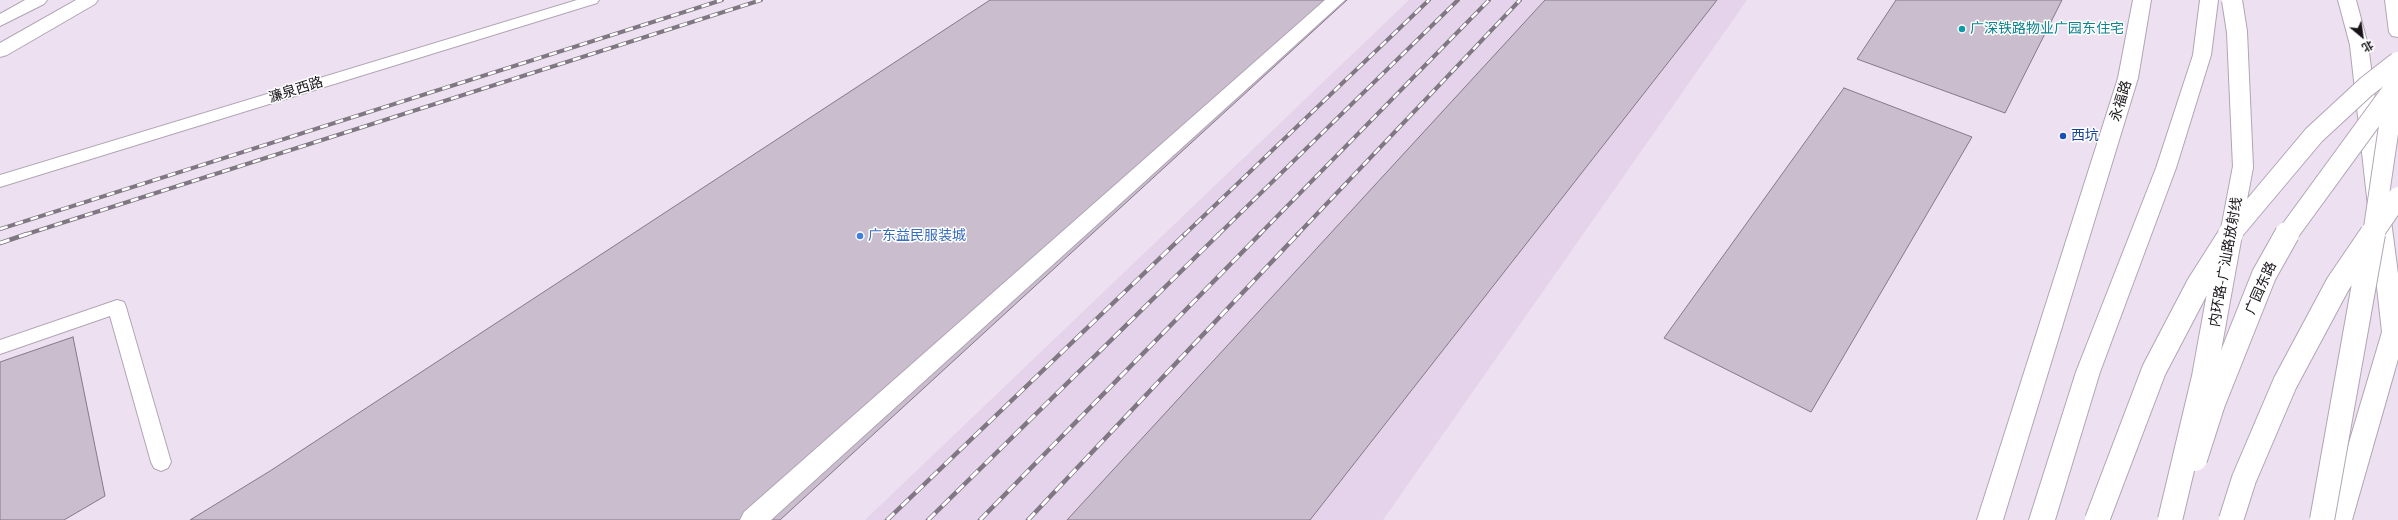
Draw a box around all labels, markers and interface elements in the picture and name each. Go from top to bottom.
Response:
north arrow [2342,16,2382,56]
place label: 广深铁路物业广园东住宅 [1970,21,2124,37]
marker: 广深铁路物业广园东住宅 [1957,24,1967,34]
text: 北 [2360,38,2376,55]
street label: 濂泉西路 [267,74,325,106]
street label: 永福路 [2107,78,2135,124]
place label: 西坑 [2071,128,2099,144]
marker: 西坑 [2058,131,2068,141]
street label: 内环路-广汕路放射线 [2206,196,2246,328]
place label: 广东益民服装城 [868,228,966,244]
marker: 广东益民服装城 [855,231,865,241]
street label: 广园东路 [2242,259,2280,317]

